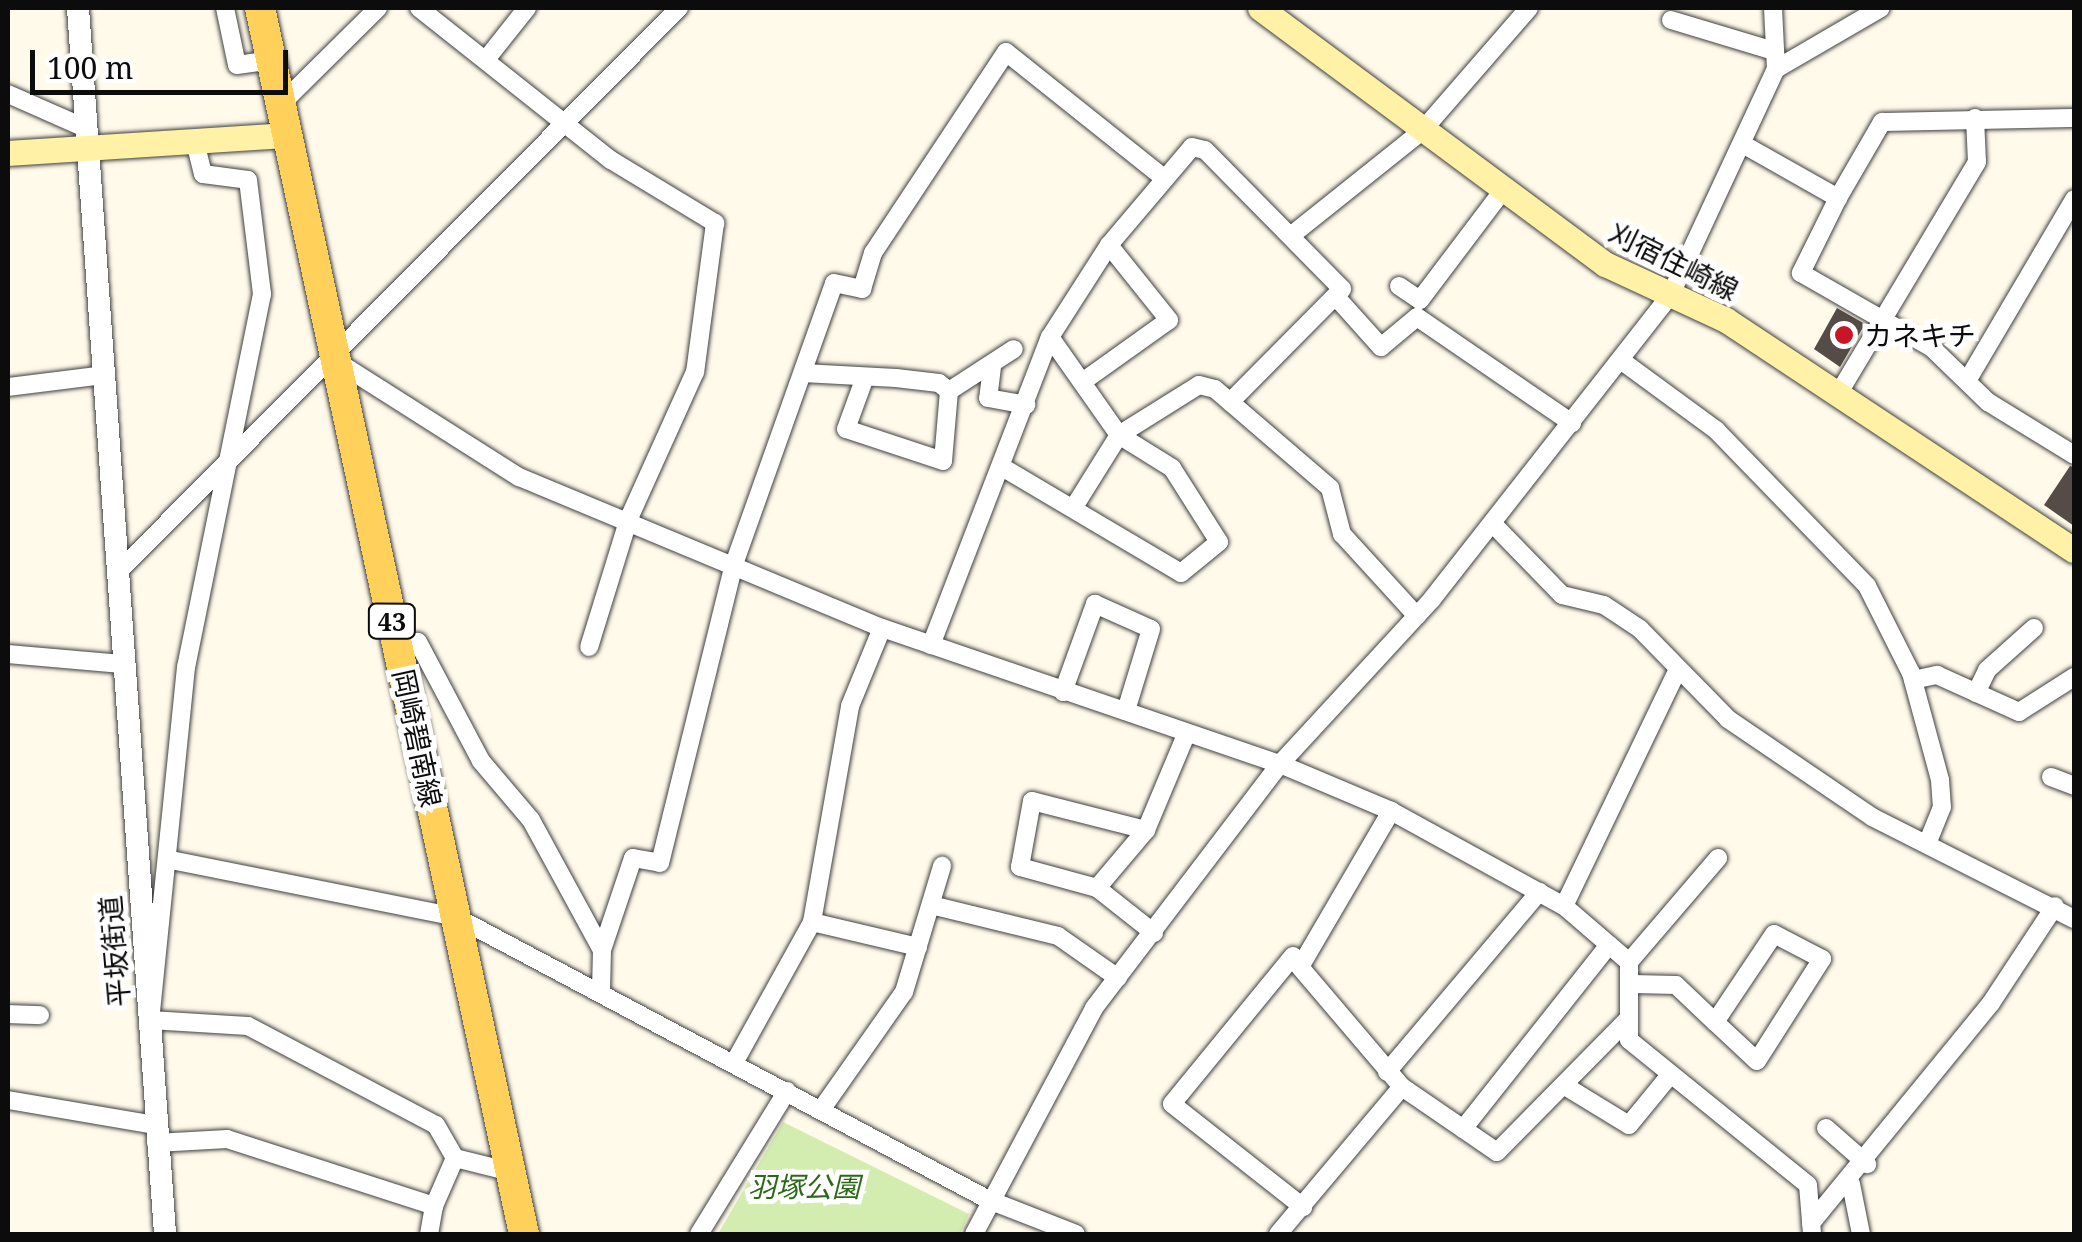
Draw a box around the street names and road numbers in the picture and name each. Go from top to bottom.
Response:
street label: 刈宿住崎線 [1604,215,1744,307]
road number: 43 [367,601,417,641]
street label: 岡崎碧南線 [387,666,449,810]
street label: 平坂街道 [92,894,136,1008]

